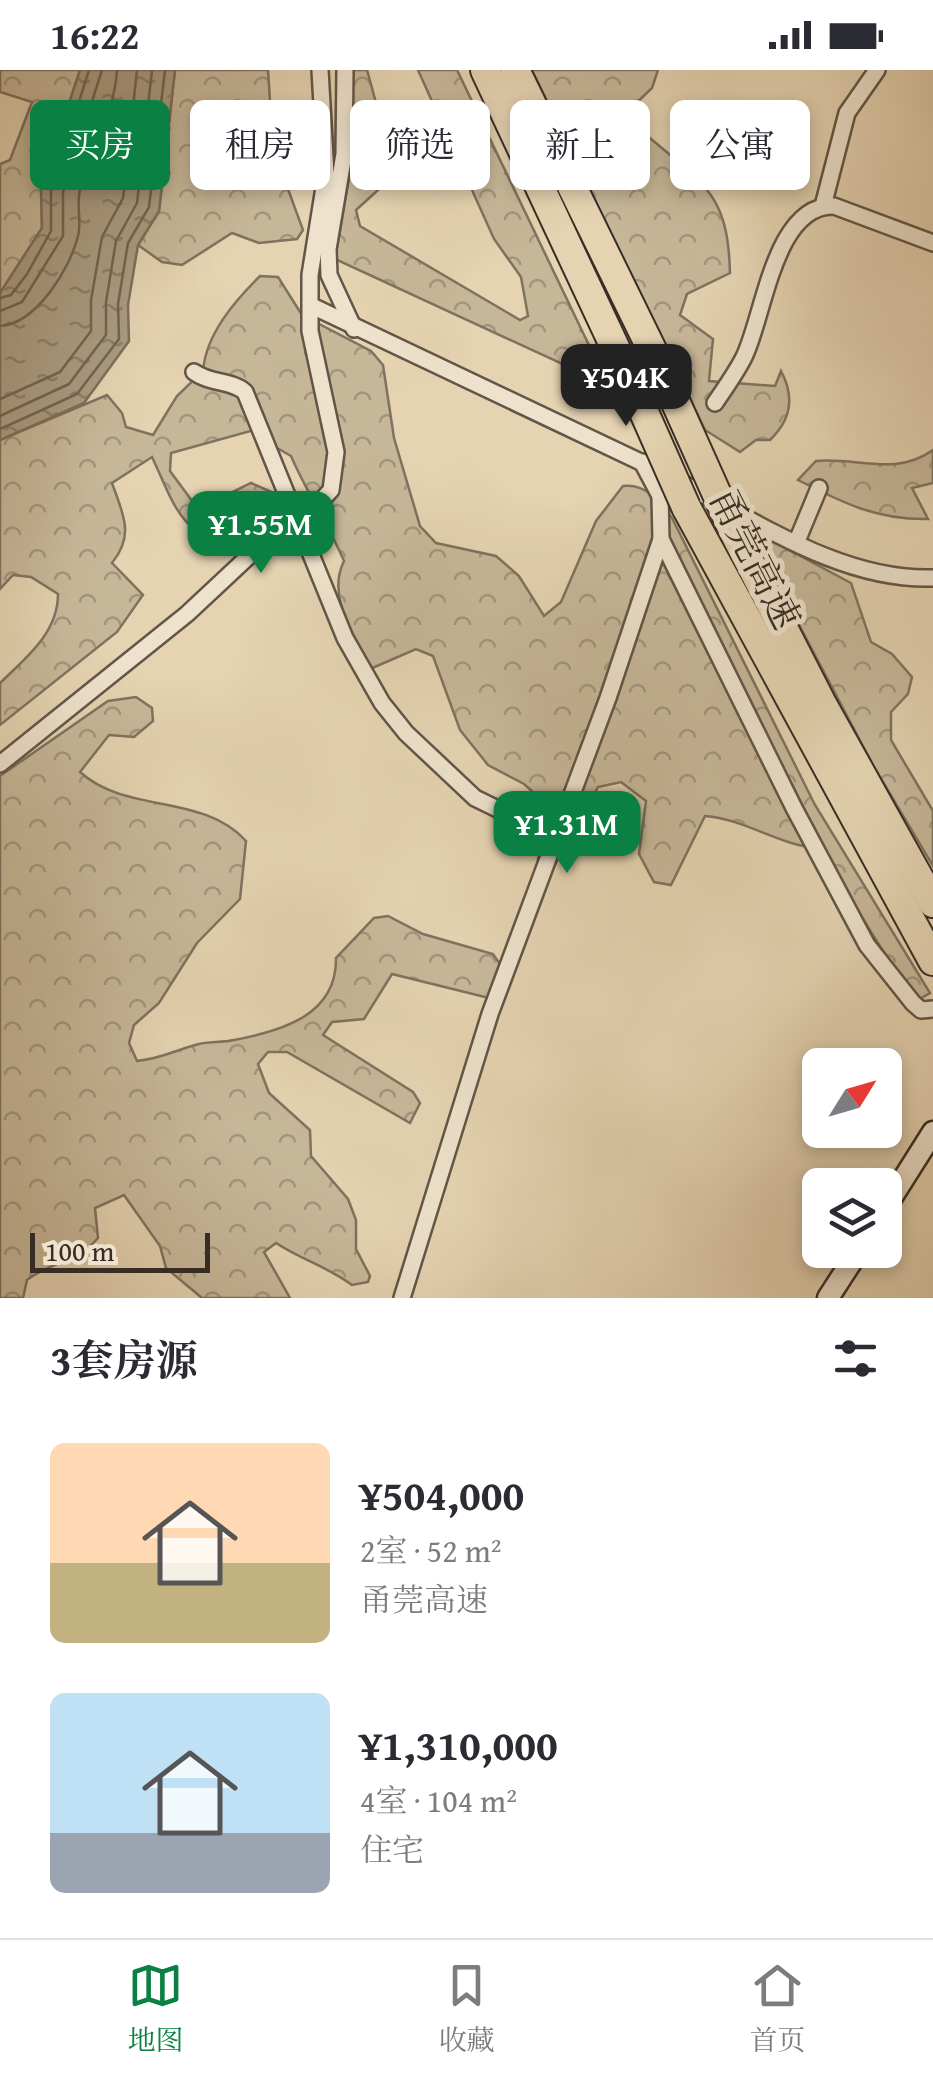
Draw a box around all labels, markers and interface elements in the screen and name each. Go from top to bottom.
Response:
text: 16:22 [50,7,140,63]
chip: 买房 [30,100,170,190]
chip: 租房 [190,100,330,190]
chip: 筛选 [350,100,490,190]
chip: 新上 [510,100,650,190]
chip: 公寓 [670,100,810,190]
pin: ¥504K [556,344,696,429]
text: ¥504K [583,353,669,400]
street label: 甬莞高速 [697,478,815,638]
pin: ¥1.55M [180,491,342,576]
text: ¥1.55M [210,500,312,547]
pin: ¥1.31M [486,791,648,876]
text: ¥1.31M [516,800,618,847]
north arrow [802,1048,902,1148]
map controls [802,1048,902,1268]
button: layers [802,1168,902,1268]
scale bar [30,1228,210,1272]
text: 100 m [45,1230,114,1271]
text: 3套房源 [50,1329,198,1390]
icon: filters [828,1331,883,1386]
text: ¥504,000 [360,1464,524,1525]
icon: home [130,1483,250,1603]
text: 2室 · 52 m² [360,1527,502,1574]
text: 甬莞高速 [360,1576,488,1623]
text: ¥1,310,000 [360,1714,558,1775]
icon: home [130,1733,250,1853]
text: 4室 · 104 m² [360,1777,517,1824]
text: 住宅 [360,1826,424,1873]
tab: 地图 [127,1958,184,2060]
tab: 收藏 [438,1958,495,2060]
tab: 首页 [749,1958,806,2060]

